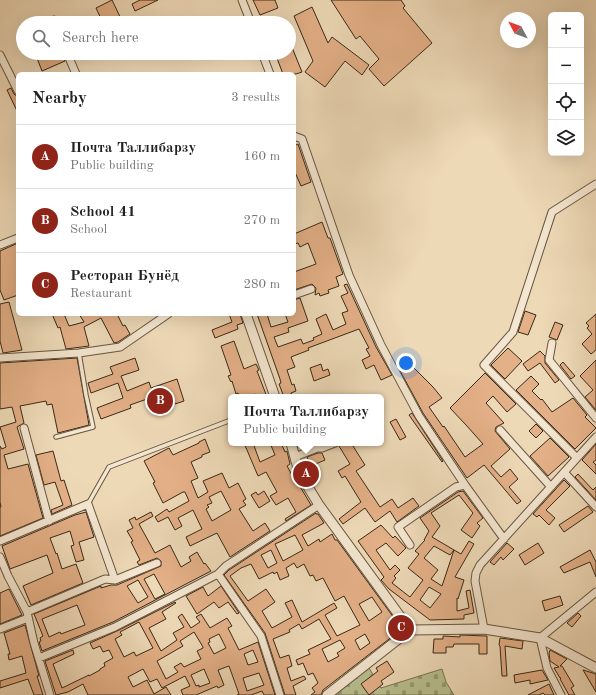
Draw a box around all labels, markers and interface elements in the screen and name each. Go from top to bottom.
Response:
north arrow [500,12,536,48]
map controls [548,12,584,156]
button: + [548,12,584,48]
search box [16,16,296,60]
icon: search [30,27,52,49]
text: Search here [62,31,139,46]
button: − [548,48,584,84]
button: locate [548,84,584,120]
text: Nearby [32,90,87,107]
text: 3 results [231,91,280,104]
button: layers [548,120,584,156]
text: Почта Таллибарзу [70,141,196,156]
text: A [40,150,50,163]
text: 160 m [243,150,280,163]
text: Public building [70,159,154,172]
text: School 41 [70,205,136,220]
text: B [40,214,50,227]
text: 270 m [243,214,280,227]
text: School [70,223,107,236]
text: Ресторан Бунёд [70,269,179,284]
text: C [41,278,49,291]
text: 280 m [243,278,280,291]
text: Restaurant [70,287,132,300]
your location [396,353,416,373]
pin: B [147,386,173,416]
popup [228,394,384,446]
text: Почта Таллибарзу [243,405,369,420]
text: Public building [243,423,327,436]
pin: A [293,459,319,489]
pin: C [388,613,414,643]

